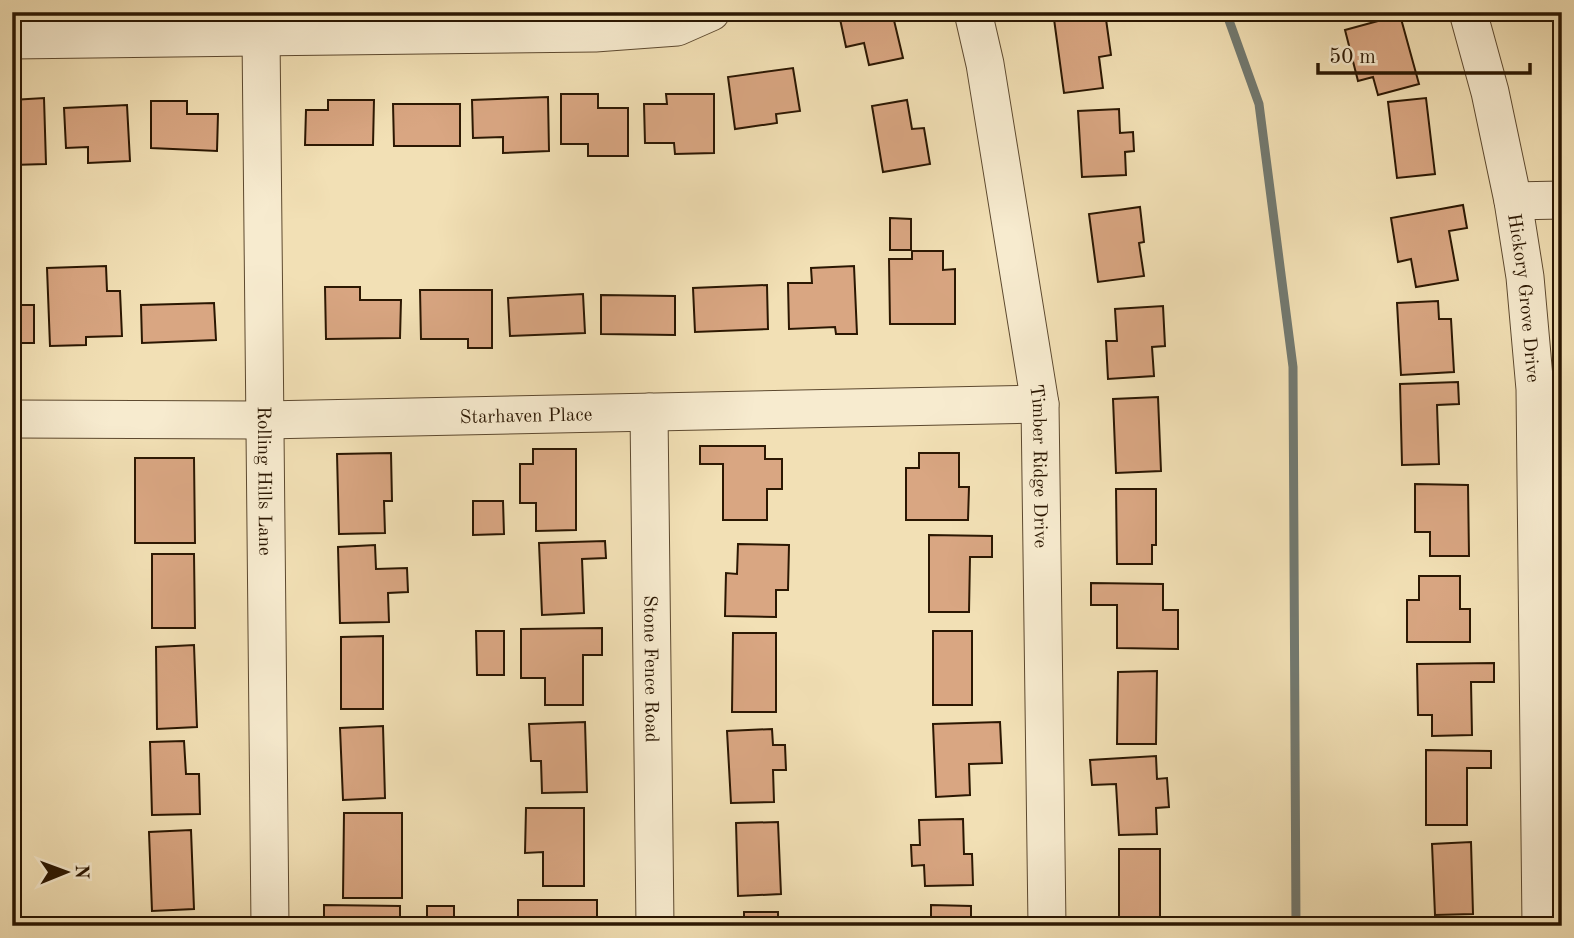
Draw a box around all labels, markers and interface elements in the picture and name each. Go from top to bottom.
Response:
scale bar [1318,32,1530,76]
text: 50 m [1329,47,1376,68]
street label: Hickory Grove Drive [1503,212,1541,383]
street label: Timber Ridge Drive [1025,383,1049,548]
street label: Rolling Hills Lane [253,406,273,556]
street label: Starhaven Place [459,406,593,428]
street label: Stone Fence Road [639,595,660,743]
north arrow [32,836,102,906]
text: N [71,864,90,880]

